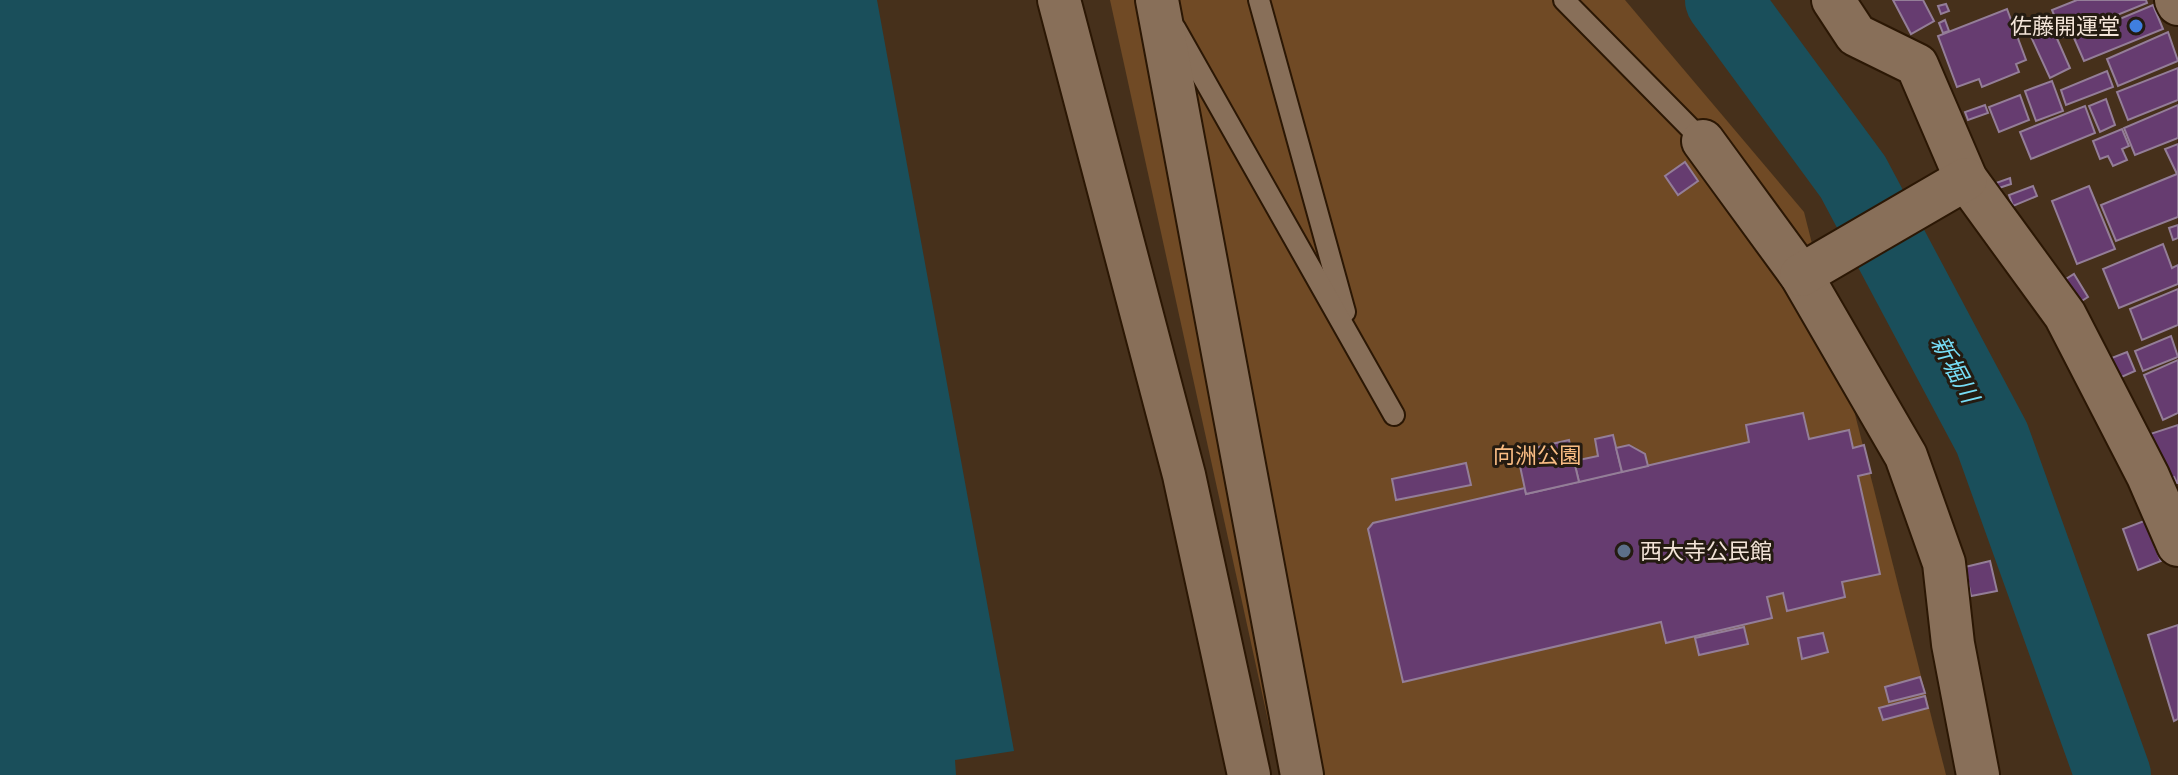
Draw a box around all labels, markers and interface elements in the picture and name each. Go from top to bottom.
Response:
place label: 佐藤開運堂 [2010,12,2120,40]
marker: 佐藤開運堂 [2127,17,2145,35]
water label: 新堀川 [1924,330,1987,411]
park label: 向洲公園 [1493,441,1581,469]
place label: 西大寺公民館 [1640,537,1772,565]
marker: 西大寺公民館 [1615,542,1633,560]

